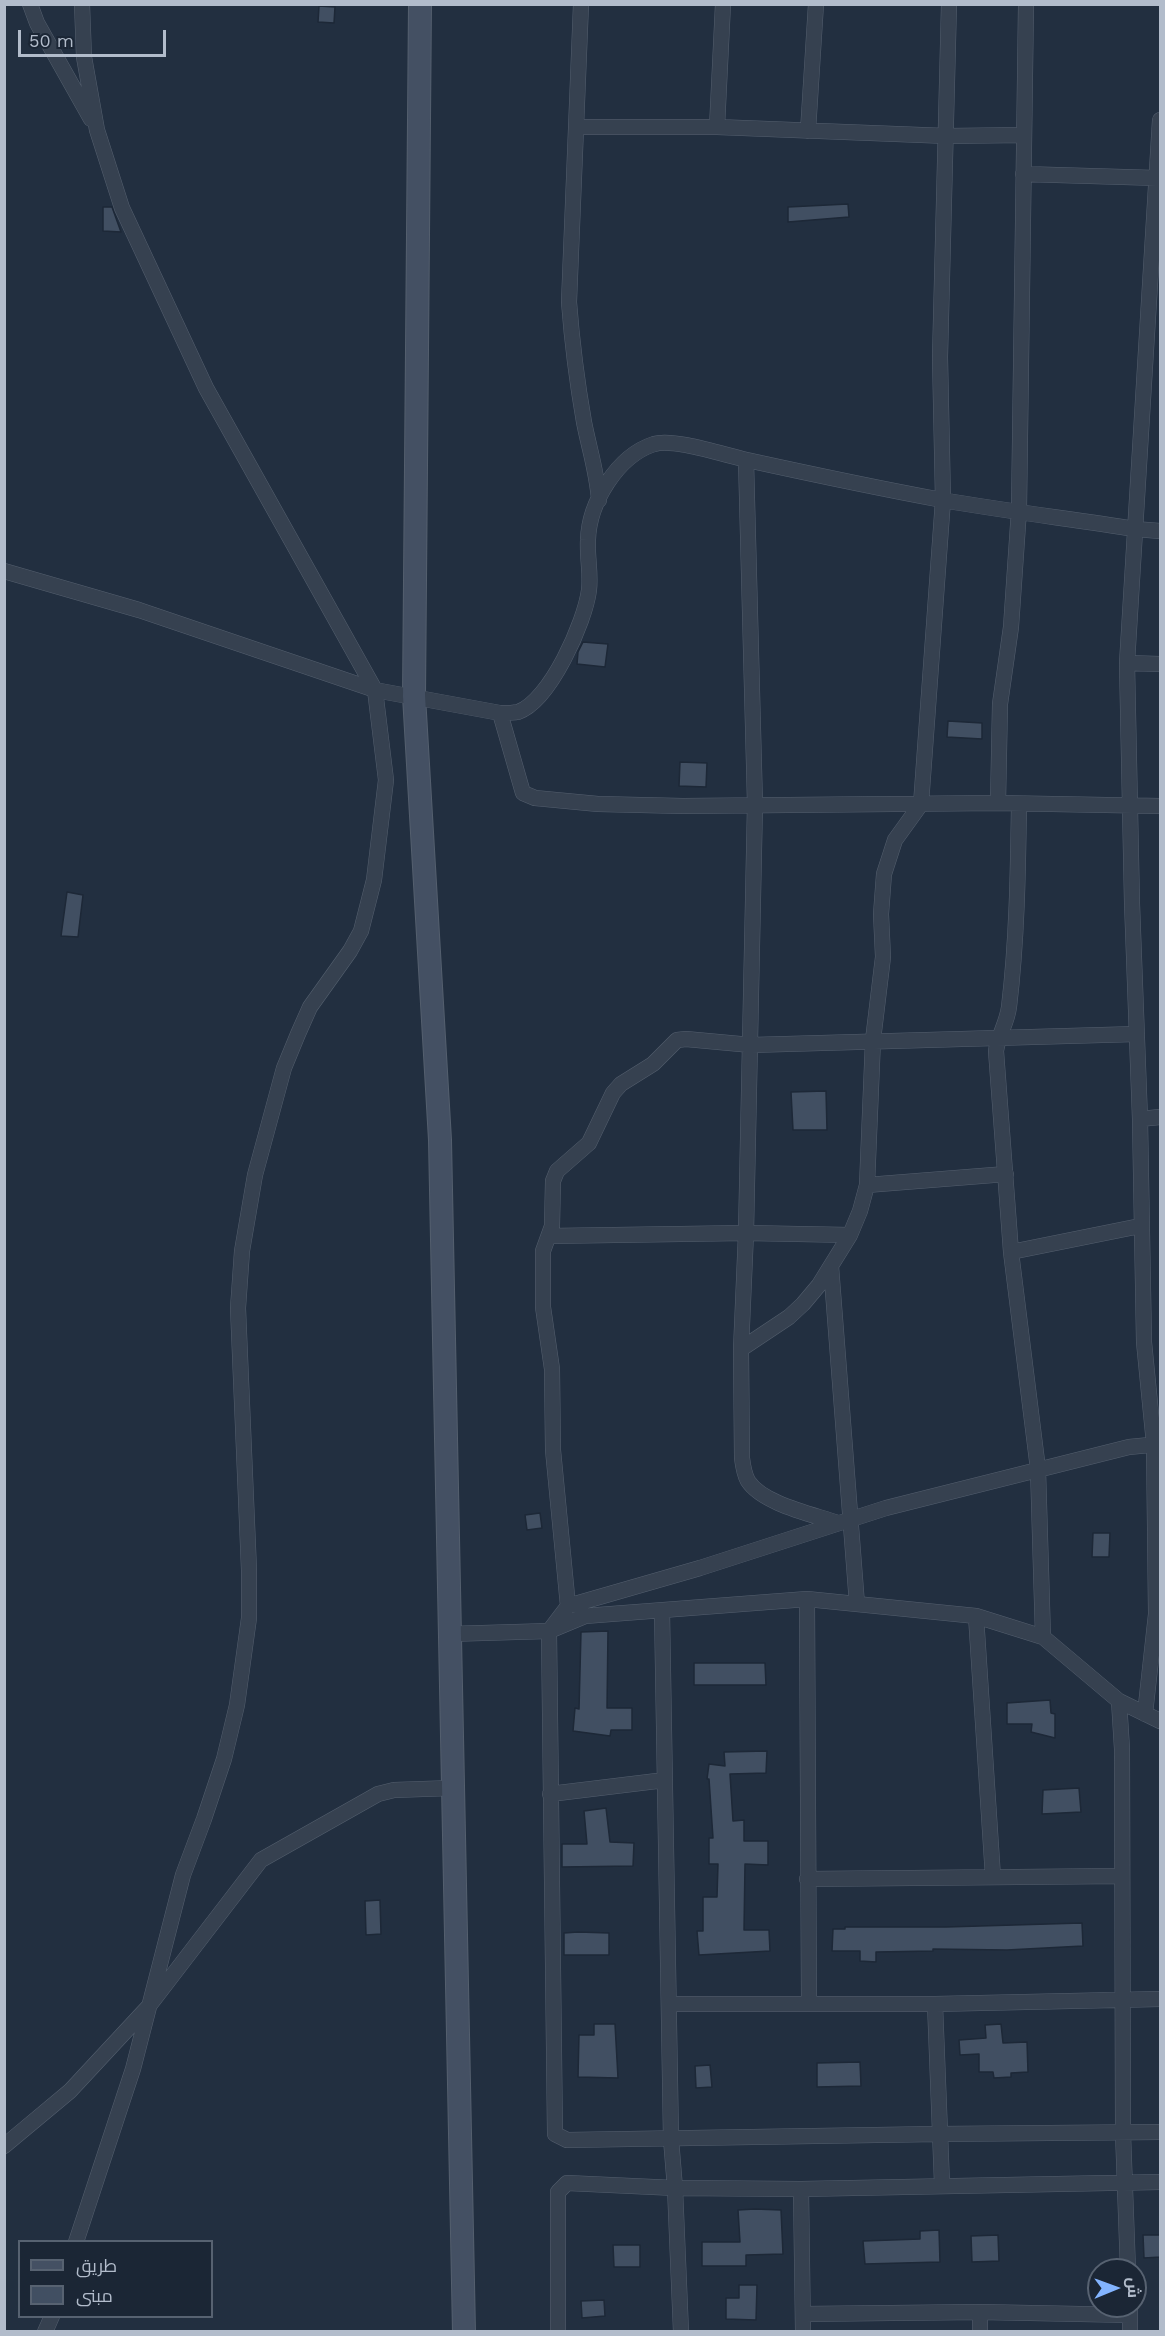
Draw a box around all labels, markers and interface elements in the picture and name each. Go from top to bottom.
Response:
scale bar [21,18,170,56]
text: 50 m [29,30,74,51]
legend [18,2240,213,2318]
text: طريق [76,2255,117,2276]
north arrow [1087,2258,1147,2318]
text: ش [1124,2277,1143,2298]
text: مبنى [76,2285,113,2306]

